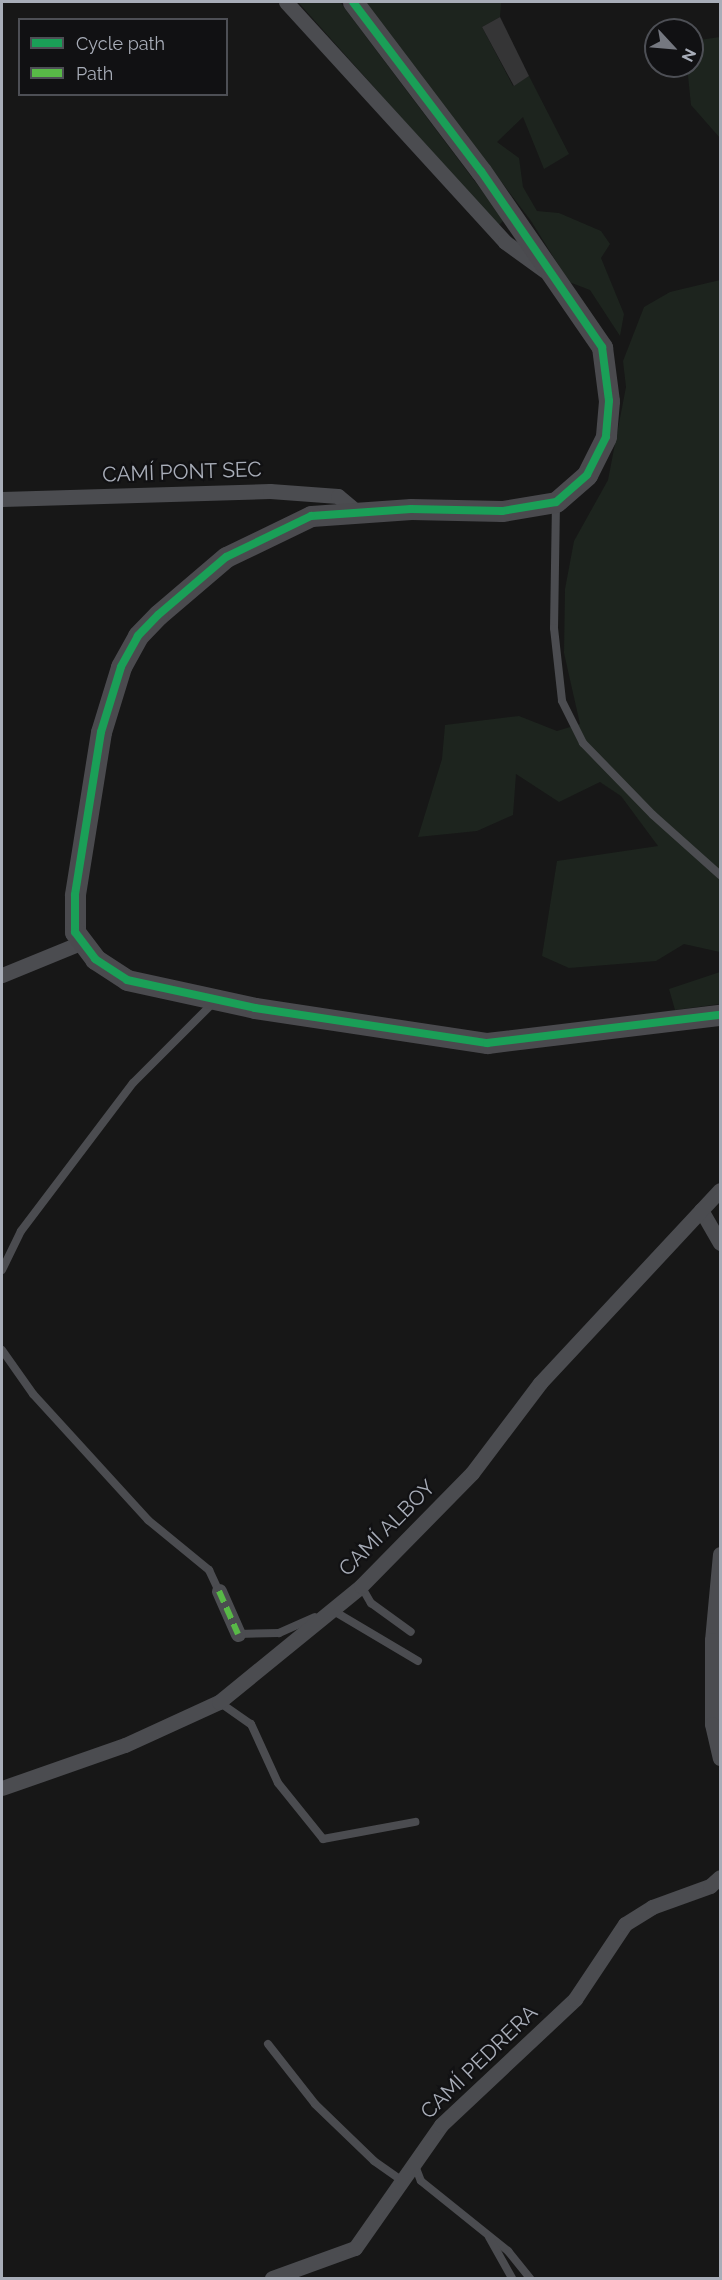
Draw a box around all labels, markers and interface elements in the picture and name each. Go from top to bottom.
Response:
legend [18,18,228,96]
north arrow [644,18,704,78]
text: Cycle path [76,33,165,54]
text: N [678,46,700,65]
text: Path [76,63,113,84]
street label: CAMÍ PONT SEC [101,457,263,487]
street label: CAMÍ ALBOY [333,1474,441,1582]
street label: CAMÍ PEDRERA [415,2000,543,2124]

